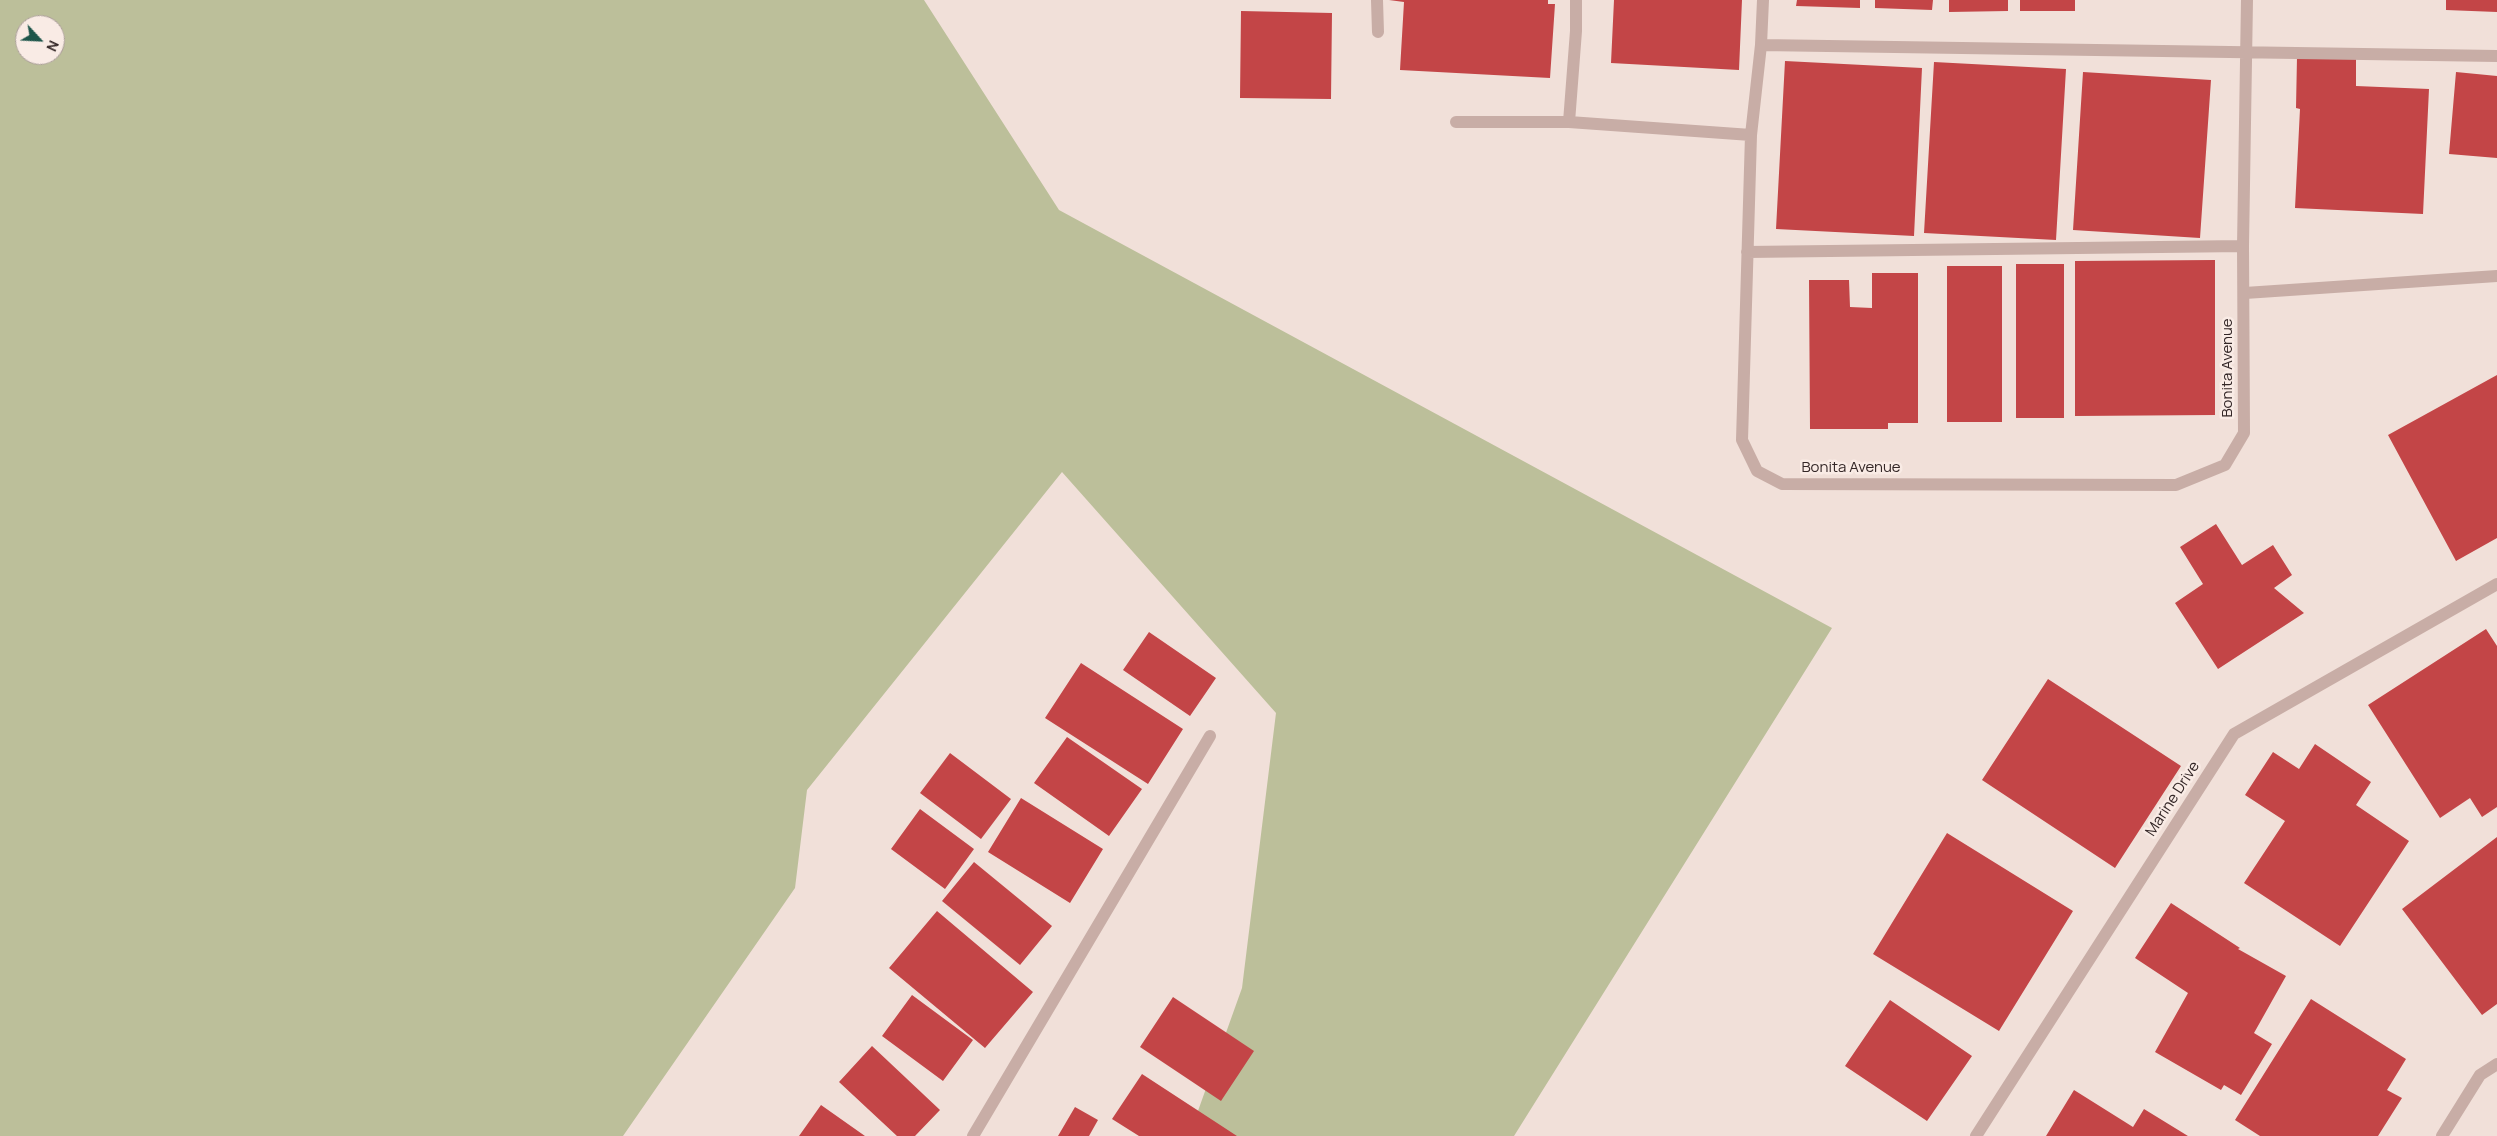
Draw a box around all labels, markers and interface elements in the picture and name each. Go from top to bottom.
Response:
north arrow [15,15,65,65]
text: N [42,38,64,55]
street label: Bonita Avenue [2219,318,2237,418]
street label: Bonita Avenue [1801,459,1901,477]
street label: Marine Drive [2142,758,2204,840]

